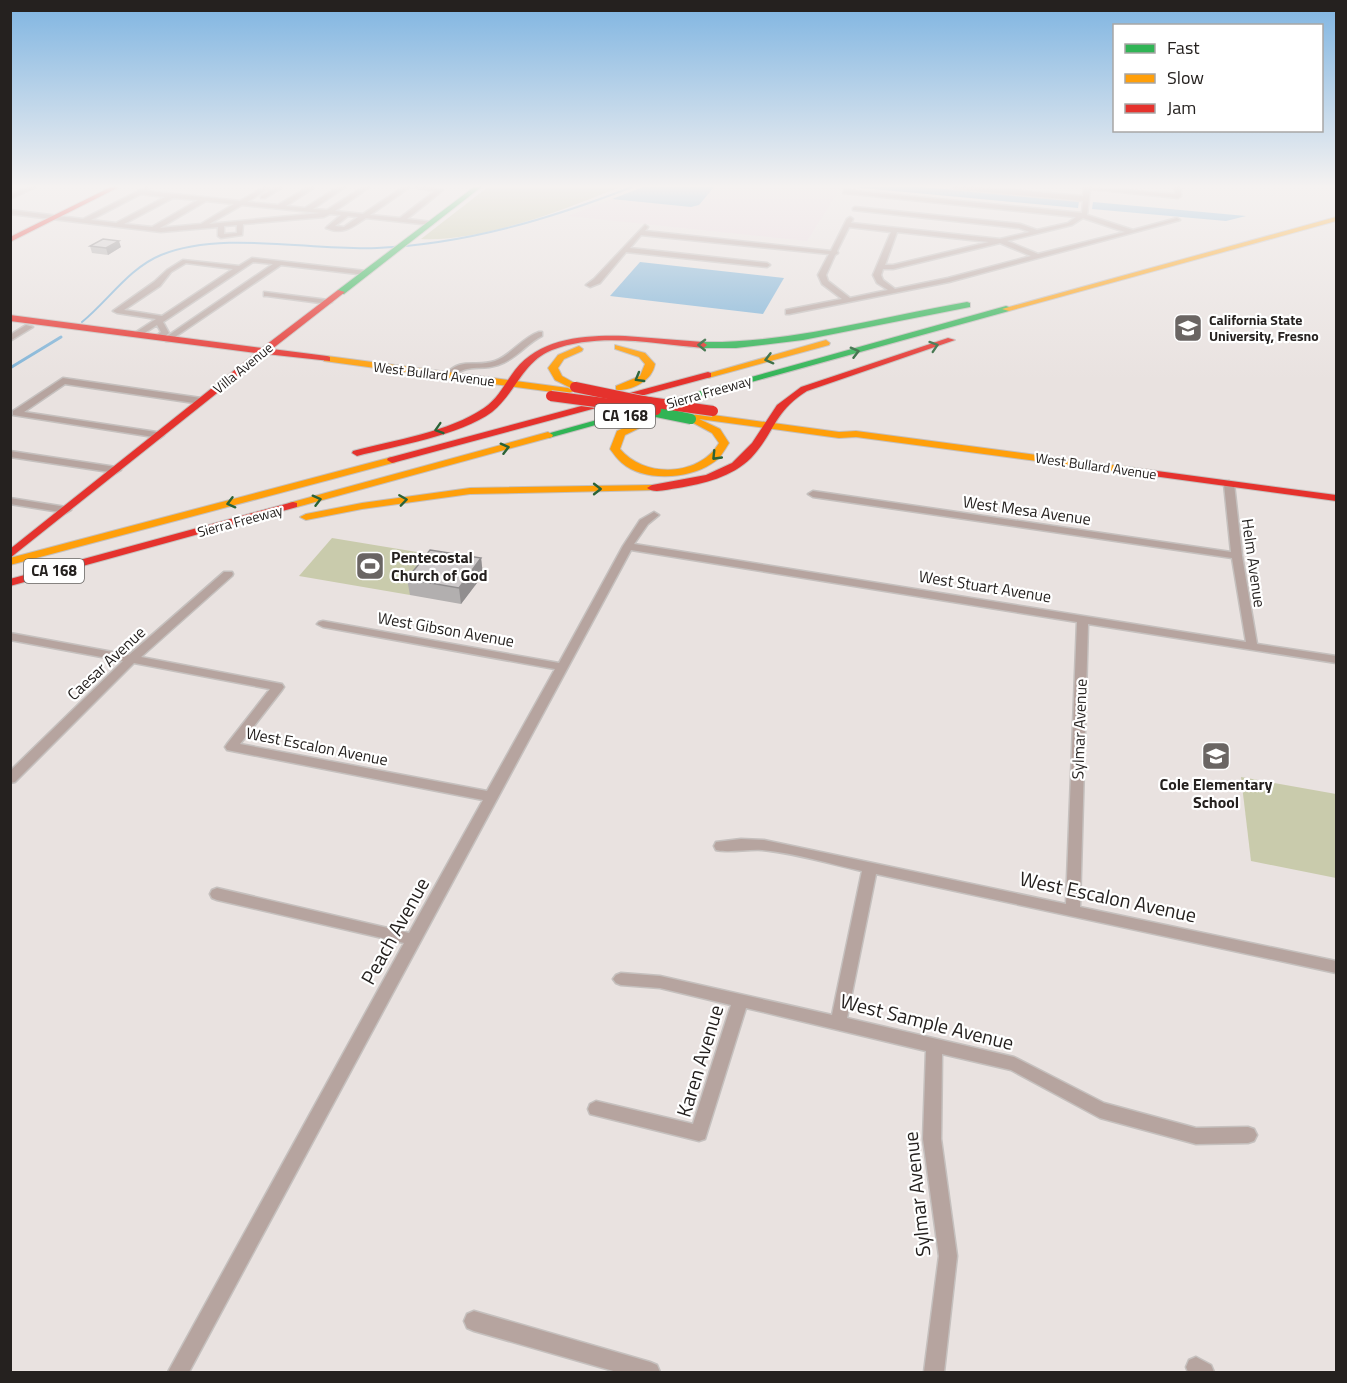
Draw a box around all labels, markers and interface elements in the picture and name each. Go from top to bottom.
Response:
legend [1113,24,1323,132]
text: Fast [1167,34,1200,61]
text: Slow [1167,64,1204,91]
text: Jam [1167,94,1196,121]
place label: California State University, Fresno [1209,309,1319,346]
school or university icon: California State University, Fresno [1172,312,1204,344]
street label: Villa Avenue [208,337,277,398]
one-way arrow [698,338,707,351]
one-way arrow [928,340,939,353]
one-way arrow [850,346,860,359]
one-way arrow [764,352,774,364]
street label: West Bullard Avenue [372,356,496,391]
street label: Sierra Freeway [664,369,754,414]
one-way arrow [635,371,645,383]
road number: CA 168 [595,404,655,428]
one-way arrow [434,422,445,434]
one-way arrow [500,443,510,456]
street label: West Bullard Avenue [1034,447,1158,484]
one-way arrow [712,450,723,460]
one-way arrow [593,483,602,495]
street label: West Mesa Avenue [961,489,1093,531]
one-way arrow [311,495,322,507]
one-way arrow [398,495,408,507]
one-way arrow [226,496,236,509]
street label: Sierra Freeway [195,499,285,542]
street label: Helm Avenue [1236,517,1272,609]
place label: Pentecostal Church of God [391,545,488,587]
sports icon: Pentecostal Church of God [354,550,386,582]
road number: CA 168 [24,559,84,583]
street label: West Stuart Avenue [917,564,1053,608]
street label: West Gibson Avenue [376,605,516,653]
street label: Caesar Avenue [61,620,151,706]
street label: Sylmar Avenue [1065,678,1093,780]
street label: West Escalon Avenue [244,720,390,772]
school or university icon: Cole Elementary School [1200,740,1232,772]
place label: Cole Elementary School [1160,772,1272,814]
street label: West Escalon Avenue [1017,863,1199,930]
street label: Peach Avenue [352,871,437,990]
street label: West Sample Avenue [837,985,1017,1058]
street label: Karen Avenue [668,1001,731,1121]
street label: Sylmar Avenue [895,1130,938,1258]

